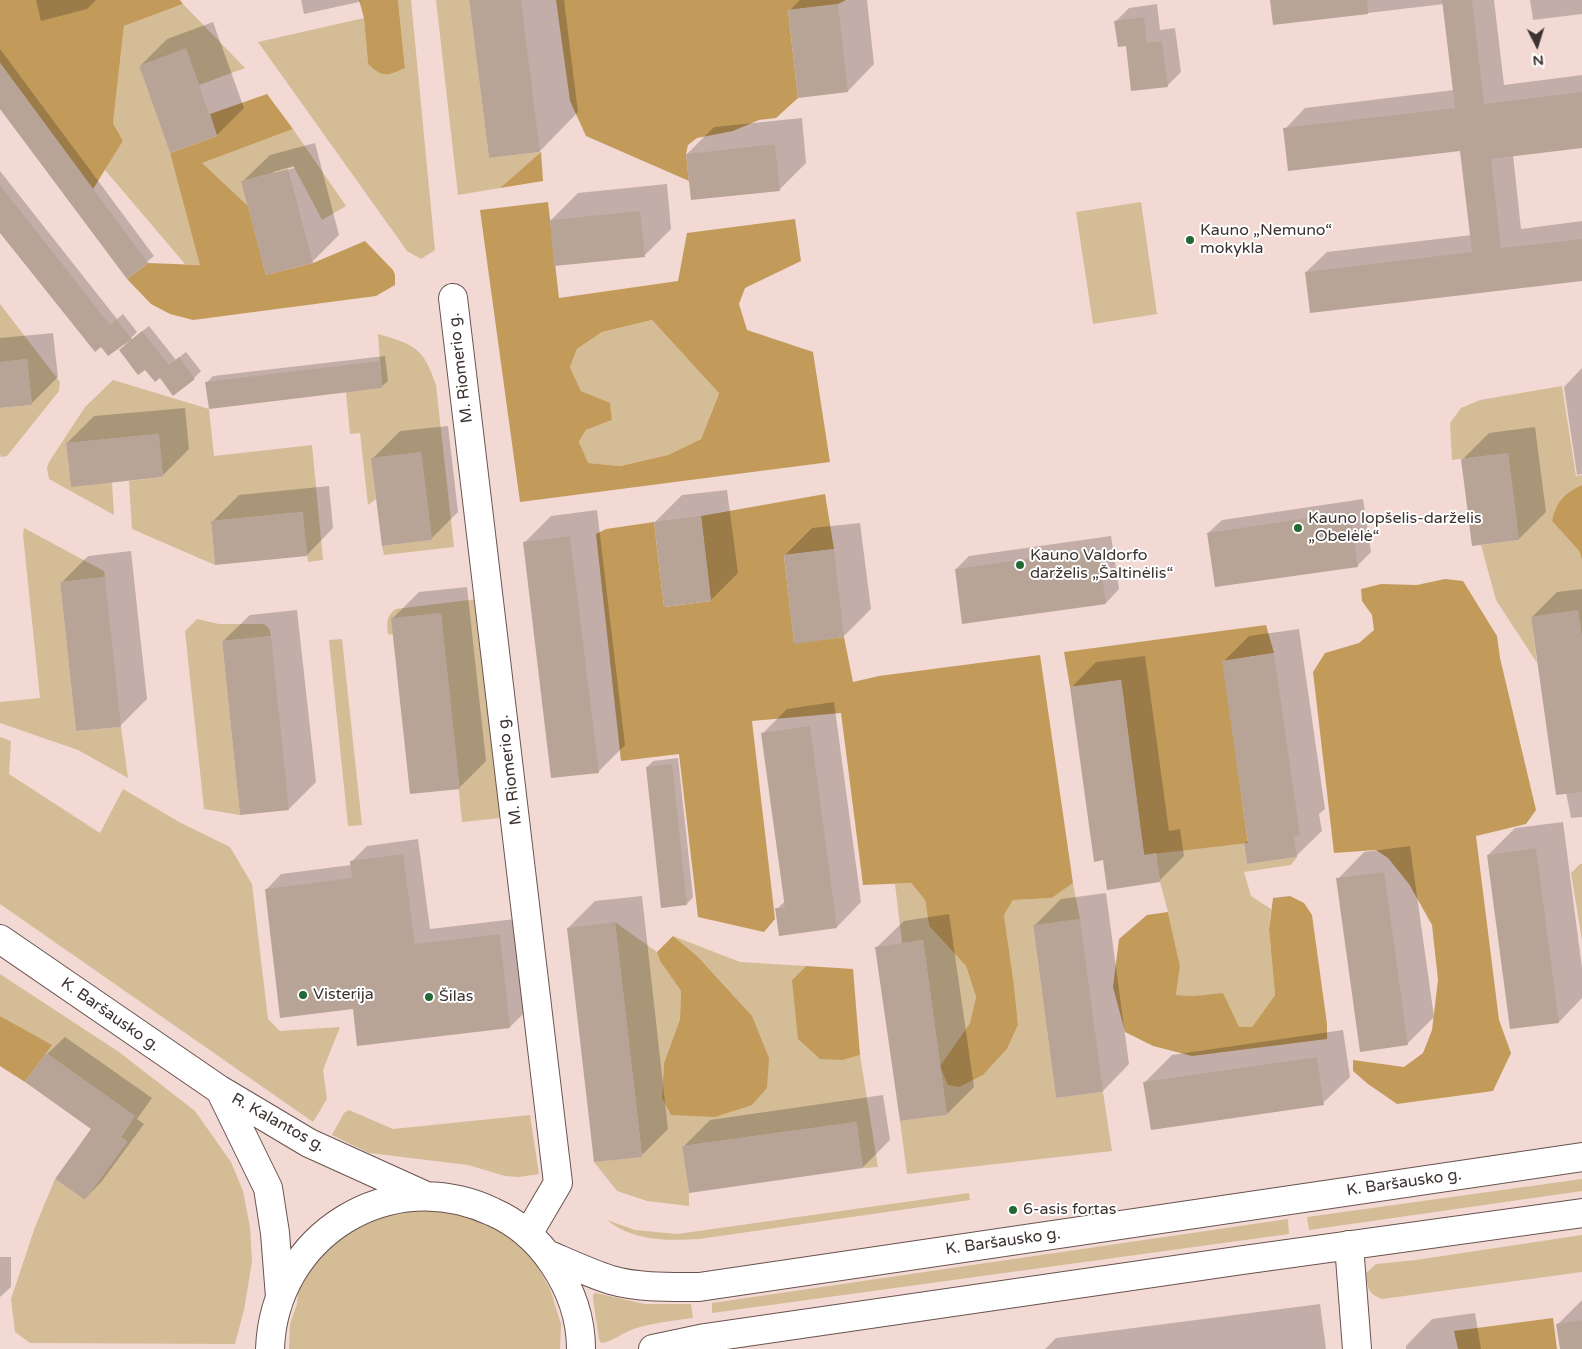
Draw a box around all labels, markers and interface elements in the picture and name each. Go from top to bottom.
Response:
north arrow [1512,20,1562,70]
text: N [1532,51,1545,69]
place label: Kauno „Nemuno“ mokykla [1200,221,1332,259]
marker: Kauno „Nemuno“ mokykla [1184,234,1196,246]
street label: M. Riomerio g. [445,312,477,424]
place label: Kauno lopšelis-darželis „Obelėlė“ [1308,509,1482,547]
marker: Kauno lopšelis-darželis „Obelėlė“ [1292,522,1304,534]
place label: Kauno Valdorfo darželis „Šaltinėlis“ [1030,546,1173,584]
marker: Kauno Valdorfo darželis „Šaltinėlis“ [1014,559,1026,571]
street label: M. Riomerio g. [494,714,526,826]
street label: K. Baršausko g. [57,974,163,1056]
place label: Visterija [313,985,374,1005]
place label: Šilas [439,987,473,1007]
marker: Visterija [297,989,309,1001]
marker: Šilas [423,991,435,1003]
street label: R. Kalantos g. [228,1089,328,1157]
street label: K. Baršausko g. [1345,1165,1463,1201]
place label: 6-asis fortas [1023,1200,1116,1220]
marker: 6-asis fortas [1007,1204,1019,1216]
street label: K. Baršausko g. [944,1224,1062,1260]

